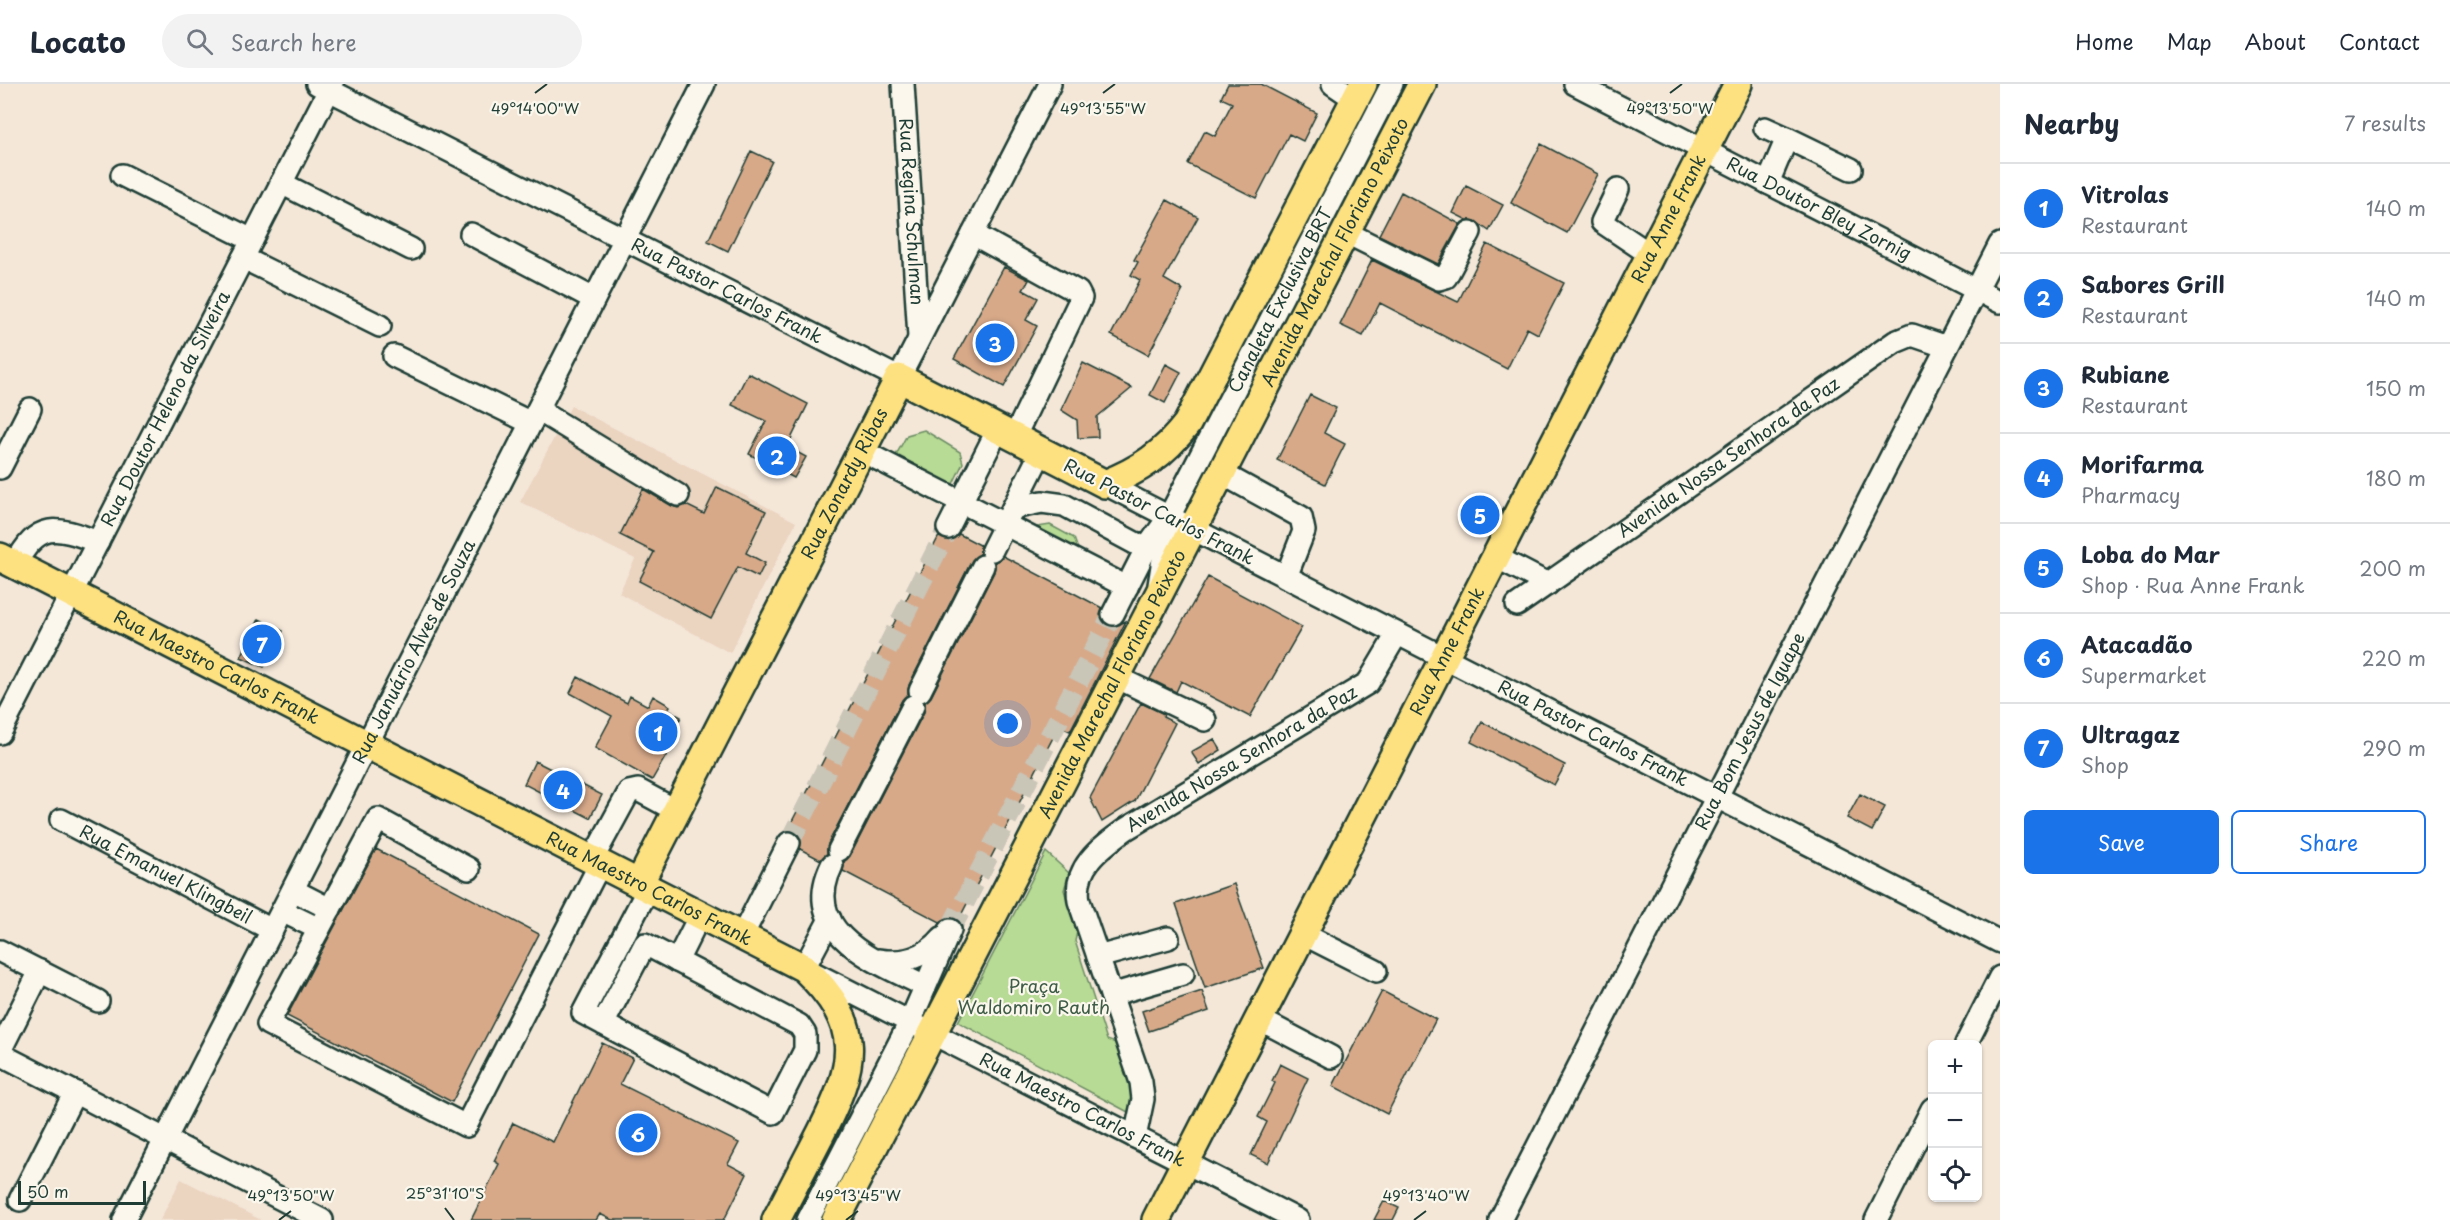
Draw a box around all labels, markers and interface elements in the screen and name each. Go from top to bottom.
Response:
search box [162,14,582,68]
text: Locato [30,20,126,63]
icon: search [183,25,216,58]
text: Search here [231,25,357,58]
text: Home [2075,25,2134,57]
text: Map [2167,25,2212,57]
text: About [2245,25,2306,57]
text: Contact [2339,25,2420,57]
text: 49°14'00"W [491,96,580,119]
text: 49°13'55"W [1060,96,1146,119]
text: 49°13'50"W [1627,96,1714,119]
text: Nearby [2024,104,2119,143]
text: 7 results [2344,108,2426,138]
street label: Avenida Marechal Floriano Peixoto [1253,112,1415,391]
street label: Rua Regina Schulman [893,117,932,306]
street label: Rua Anne Frank [1623,149,1712,287]
street label: Rua Doutor Bley Zornig [1722,149,1917,266]
text: Vitrolas [2081,177,2169,210]
text: 1 [2039,193,2048,223]
text: 140 m [2366,193,2426,223]
street label: Canaleta Exclusiva BRT [1220,201,1339,397]
text: Restaurant [2081,210,2188,240]
street label: Rua Pastor Carlos Frank [627,230,828,349]
text: Sabores Grill [2081,267,2224,300]
text: 2 [2036,283,2051,313]
text: 140 m [2366,283,2426,313]
street label: Rua Doutor Heleno da Silveira [93,285,236,531]
text: Restaurant [2081,300,2188,330]
pin: 3 [976,320,1014,366]
text: Rubiane [2081,357,2170,390]
street label: Avenida Nossa Senhora da Paz [1611,369,1845,543]
text: 3 [2037,373,2050,403]
text: 150 m [2366,373,2426,403]
text: Restaurant [2081,390,2188,420]
street label: Rua Zonardy Ribas [793,403,894,564]
pin: 2 [758,434,796,478]
text: Morifarma [2081,447,2204,480]
street label: Rua Pastor Carlos Frank [1060,451,1260,571]
text: 4 [2037,463,2050,493]
text: 180 m [2366,463,2426,493]
text: Pharmacy [2081,480,2181,510]
pin: 5 [1460,492,1500,538]
street label: Rua Januário Alves de Souza [344,534,482,768]
text: Loba do Mar [2081,537,2220,570]
street label: Avenida Marechal Floriano Peixoto [1030,544,1192,823]
text: 5 [2037,553,2050,583]
text: 200 m [2359,553,2426,583]
text: Shop · Rua Anne Frank [2081,570,2305,600]
street label: Rua Anne Frank [1402,582,1490,720]
street label: Rua Maestro Carlos Frank [109,602,325,730]
pin: 7 [242,622,282,666]
street label: Rua Bom Jesus de Iguape [1687,627,1811,834]
text: Atacadão [2081,627,2192,660]
text: 6 [2036,643,2051,673]
text: 220 m [2362,643,2426,673]
text: Supermarket [2081,660,2207,690]
street label: Rua Pastor Carlos Frank [1493,672,1694,792]
street label: Avenida Nossa Senhora da Paz [1121,678,1362,838]
your location [993,709,1022,738]
pin: 1 [638,710,678,754]
text: Ultragaz [2081,717,2180,750]
text: 7 [2038,733,2049,763]
text: 290 m [2362,733,2426,763]
text: Shop [2081,750,2129,780]
pin: 4 [544,768,582,812]
button: Save [2024,810,2219,874]
button: Share [2231,810,2426,874]
street label: Rua Emanuel Klingbeil [75,817,258,929]
street label: Rua Maestro Carlos Frank [542,824,757,951]
park label: Praça Waldomiro Rauth [958,972,1110,1020]
map controls [1928,1040,1982,1202]
button: + [1928,1040,1982,1094]
street label: Rua Maestro Carlos Frank [975,1045,1191,1173]
button: − [1928,1094,1982,1148]
pin: 6 [618,1110,658,1156]
button: locate [1928,1148,1982,1202]
scale bar [18,1178,146,1206]
text: 50 m [27,1179,68,1203]
text: 25°31'10"S [406,1181,484,1204]
text: 49°13'50"W [248,1183,335,1206]
text: 49°13'45"W [815,1183,901,1206]
text: 49°13'40"W [1382,1183,1470,1206]

